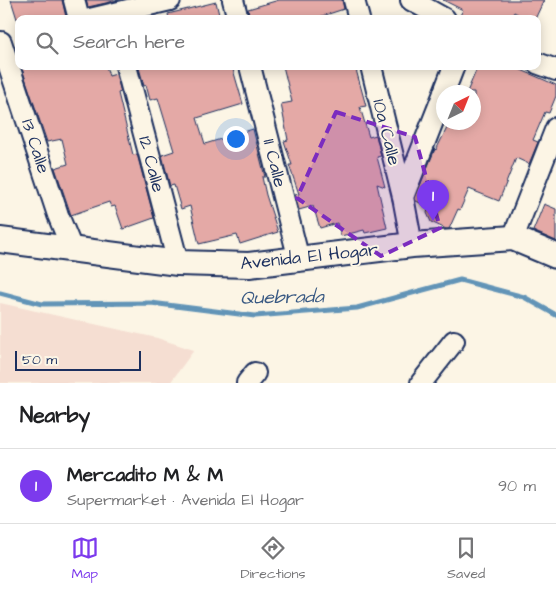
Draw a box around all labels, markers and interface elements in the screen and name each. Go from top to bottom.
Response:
search box [15,15,541,70]
icon: search [33,29,61,57]
text: Search here [73,29,185,56]
north arrow [436,85,481,130]
street label: 10a Calle [366,96,407,168]
street label: 13 Calle [15,116,56,177]
your location [223,126,249,152]
street label: 12 Calle [132,133,171,195]
street label: 11 Calle [256,136,293,190]
pin: 1 [417,180,449,221]
street label: Avenida El Hogar [239,237,379,277]
water label: Quebrada [240,283,325,312]
scale bar [15,348,141,371]
text: 50 m [22,350,57,370]
text: Nearby [20,401,90,430]
text: Mercadito M & M [67,462,223,489]
text: 1 [35,475,37,497]
text: 90 m [498,475,536,497]
text: Supermarket · Avenida El Hogar [67,489,304,511]
tab: Map [71,534,99,584]
tab: Directions [240,534,305,584]
tab: Saved [447,534,485,584]

